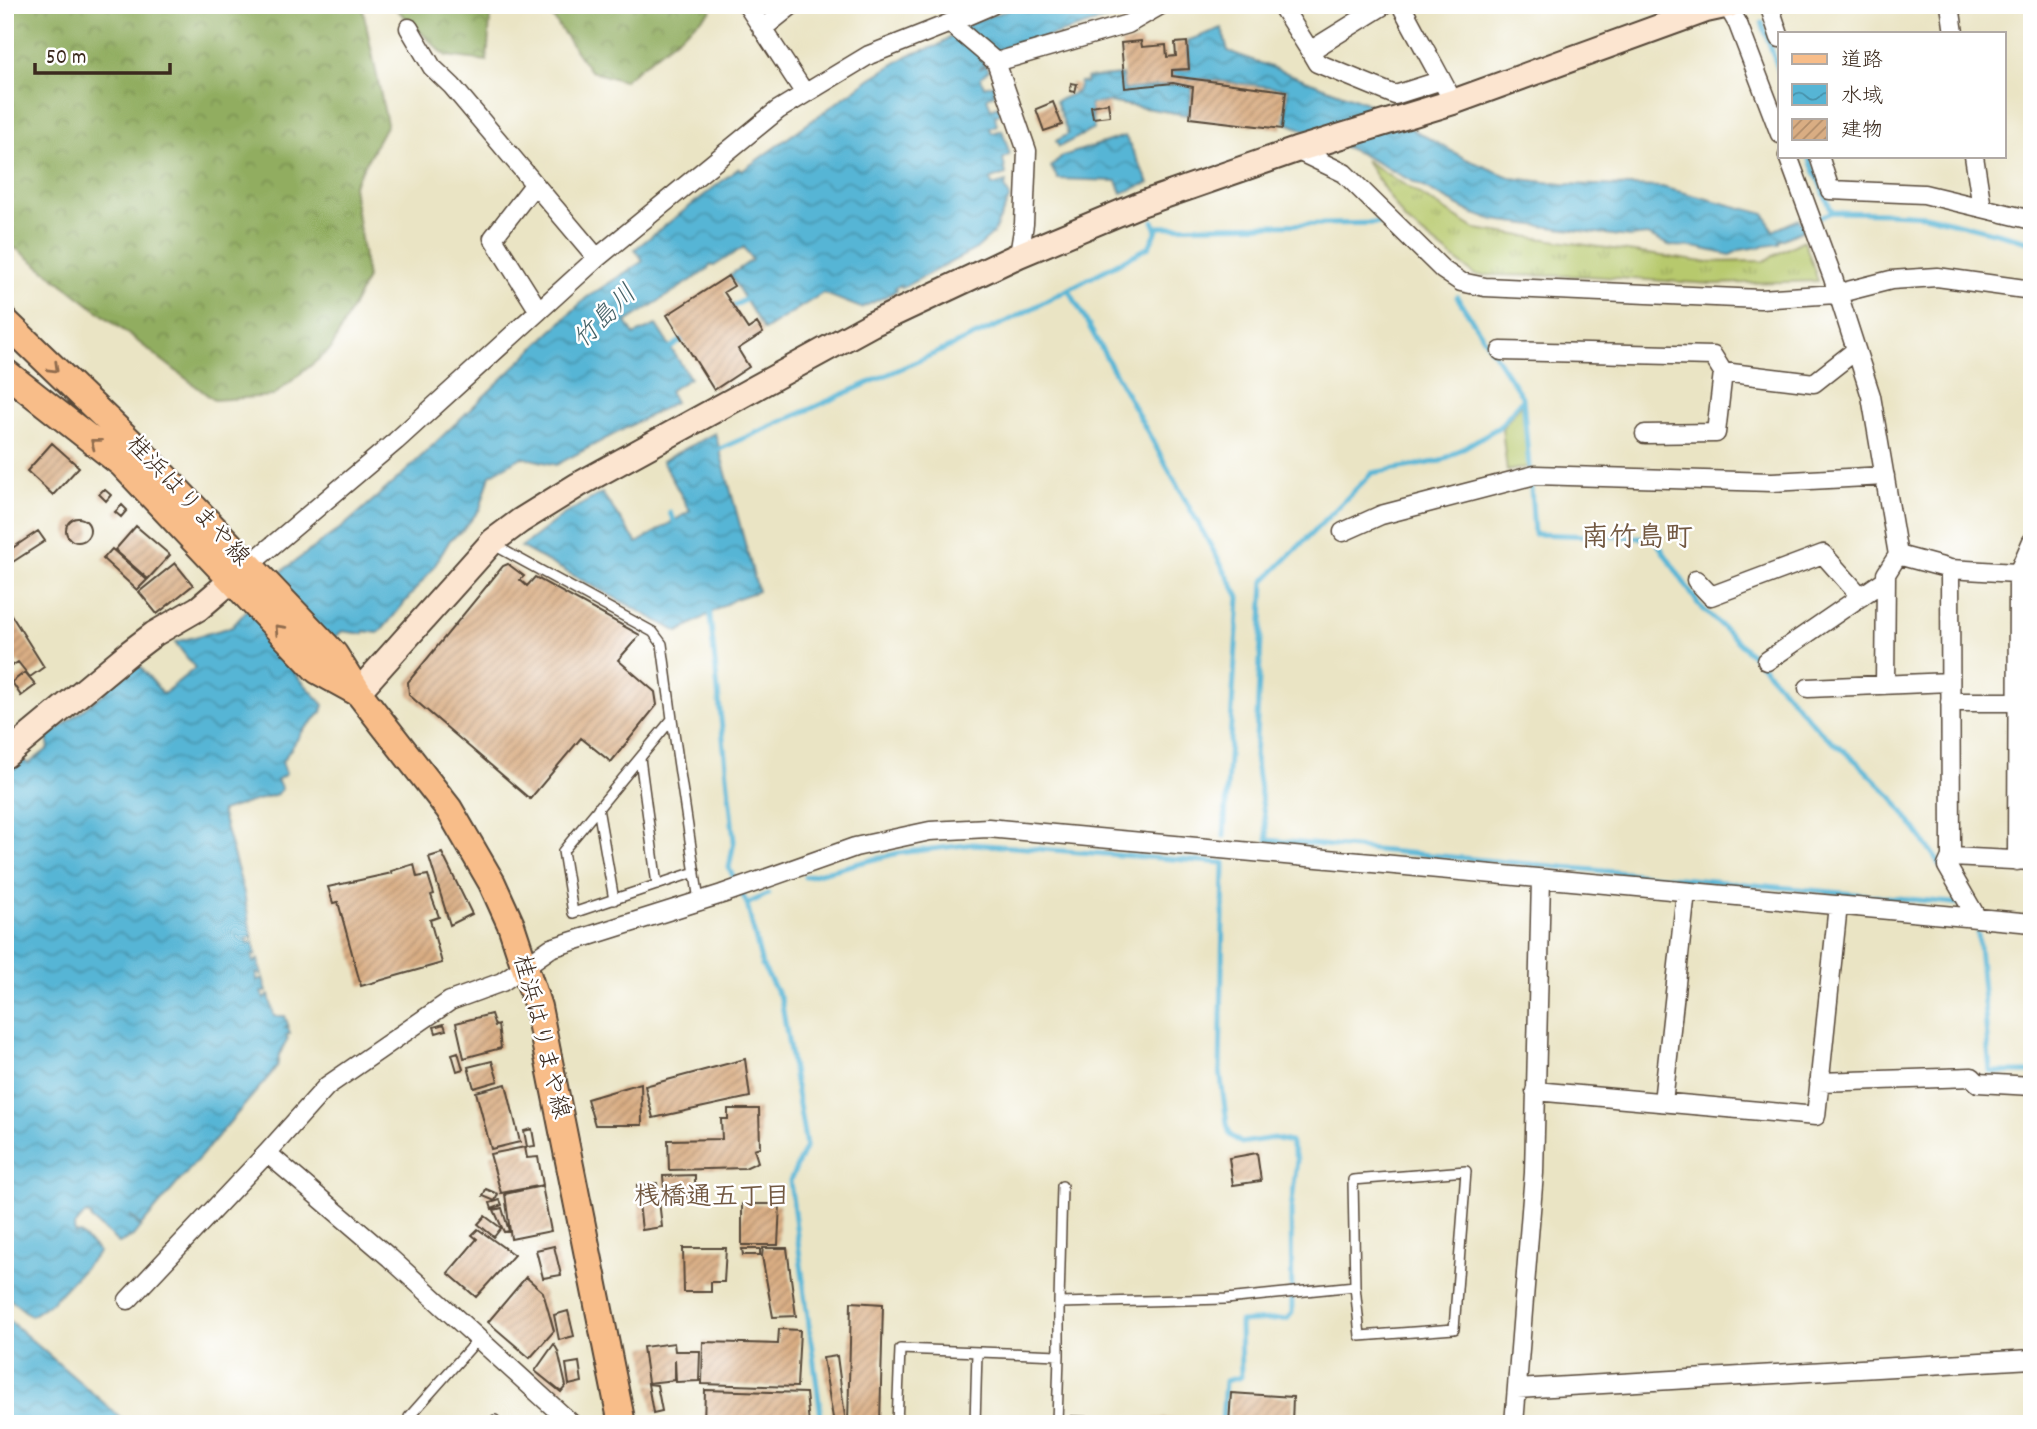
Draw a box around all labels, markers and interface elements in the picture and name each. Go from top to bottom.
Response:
scale bar [35,32,170,76]
legend [1778,32,2006,158]
text: 50 m [46,44,86,74]
text: 道路 [1841,47,1883,77]
text: 水域 [1841,83,1883,113]
text: 建物 [1841,117,1883,147]
water label: 竹島川 [565,277,647,359]
one-way arrow [46,360,59,373]
street label: 桂浜はりまや線 [117,429,257,575]
one-way arrow [90,438,103,451]
district label: 南竹島町 [1581,520,1693,560]
one-way arrow [274,624,287,637]
street label: 桂浜はりまや線 [503,951,577,1123]
district label: 桟橋通五丁目 [634,1180,790,1217]

